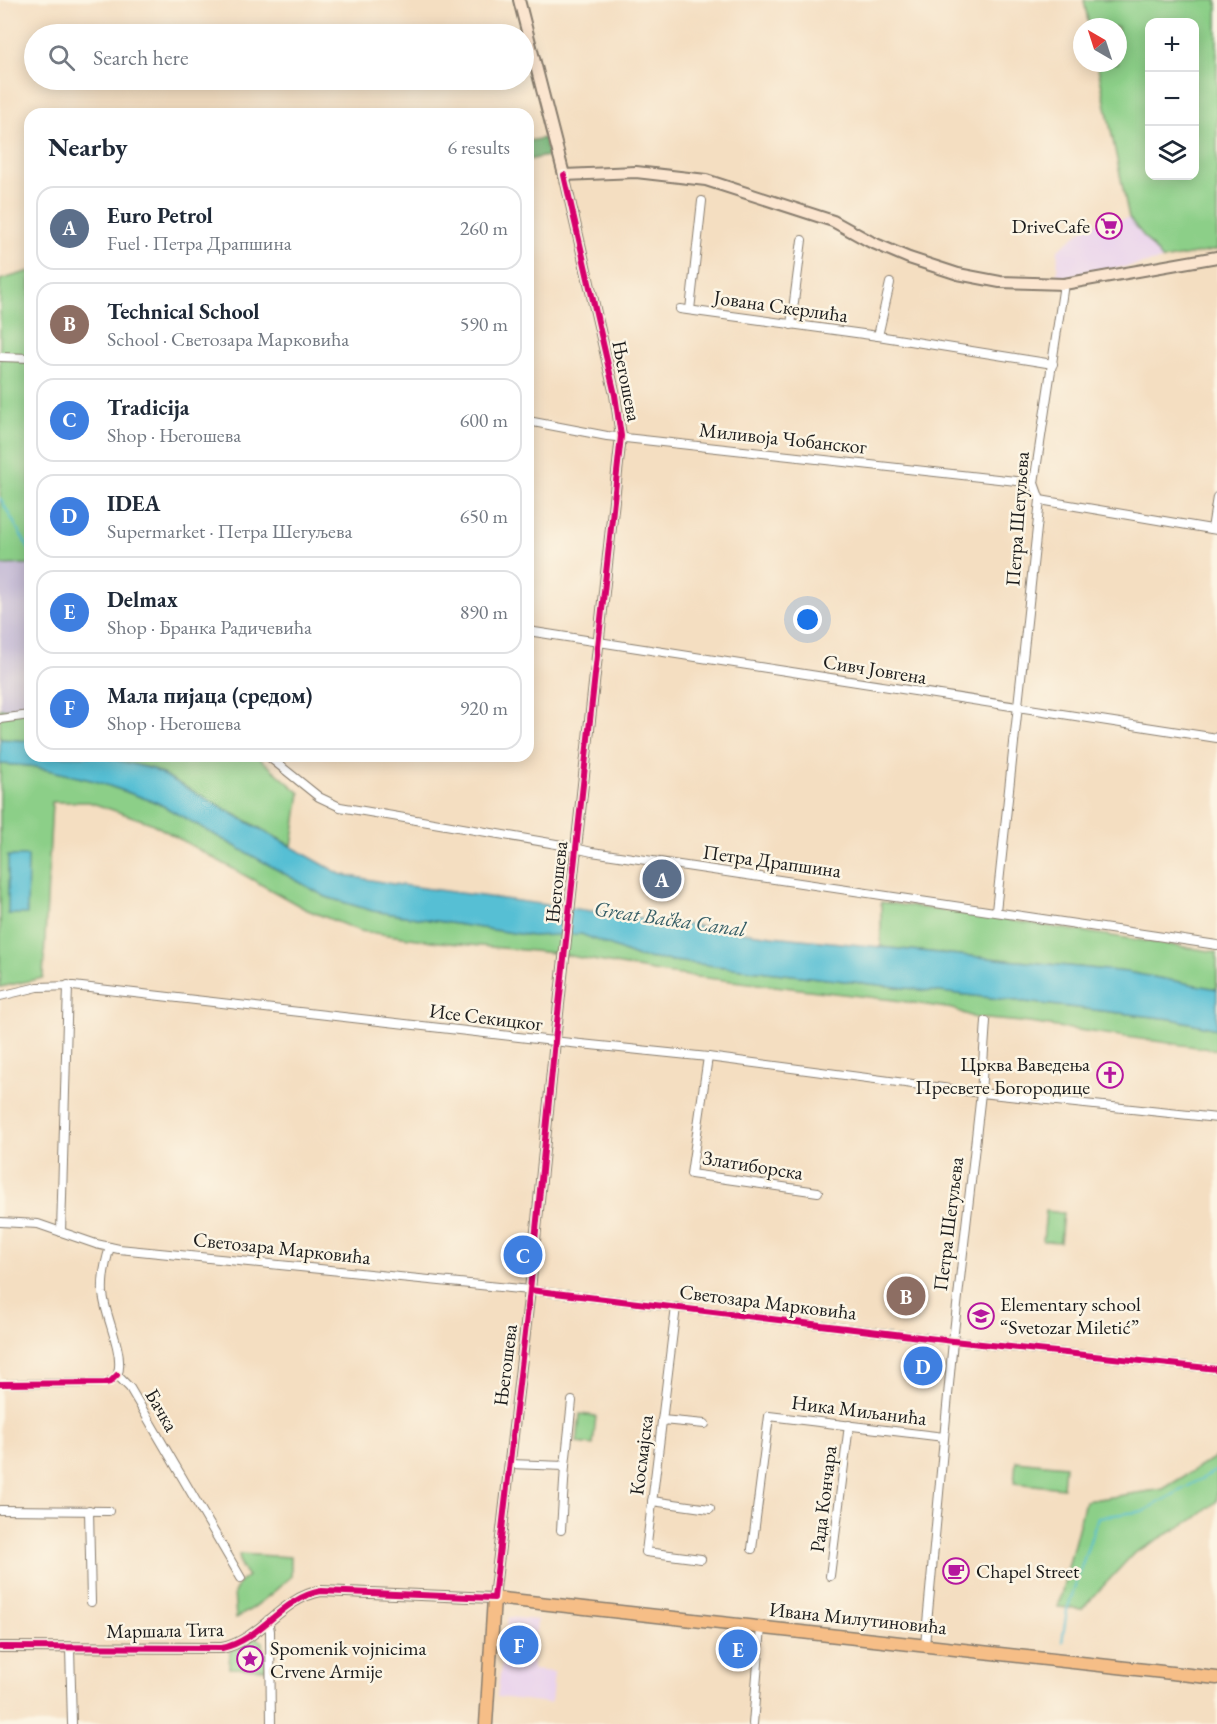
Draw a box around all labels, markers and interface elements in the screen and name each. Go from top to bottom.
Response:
north arrow [1073,18,1127,72]
map controls [1145,18,1199,180]
button: + [1145,18,1199,72]
search box [24,24,534,90]
icon: search [45,41,78,74]
text: Search here [93,43,188,72]
button: − [1145,72,1199,126]
button: layers [1145,126,1199,180]
text: Nearby [48,130,128,164]
text: 6 results [447,134,510,160]
text: Euro Petrol [107,201,213,230]
supermarket icon: DriveCafe [1094,211,1124,241]
place label: DriveCafe [1011,213,1090,239]
text: A [62,215,77,241]
text: 260 m [460,215,508,241]
text: Fuel · Петра Драпшина [107,230,292,256]
street label: Јована Скерлића [710,283,850,328]
text: Technical School [107,297,260,326]
text: B [63,311,76,337]
text: 590 m [460,311,508,337]
text: School · Светозара Марковића [107,326,349,352]
street label: Његошева [606,338,648,424]
text: Tradicija [107,393,189,422]
text: C [62,407,77,433]
text: 600 m [460,407,508,433]
street label: Миливоја Чобанског [698,416,868,460]
text: Shop · Његошева [107,422,241,448]
street label: Петра Шегуљева [999,451,1035,587]
text: IDEA [107,489,160,518]
text: D [62,503,77,529]
text: 650 m [460,503,508,529]
text: Supermarket · Петра Шегуљева [107,518,352,544]
text: Delmax [107,585,178,614]
text: E [64,599,75,625]
text: 890 m [460,599,508,625]
your location [793,605,822,634]
text: Shop · Бранка Радичевића [107,614,312,640]
street label: Сивч Јовгена [821,648,929,690]
text: Мала пијаца (средом) [107,681,313,710]
text: F [64,695,75,721]
text: 920 m [460,695,508,721]
text: Shop · Његошева [107,710,241,736]
street label: Петра Драпшина [701,838,843,884]
street label: Његошева [539,840,573,924]
pin: A [642,856,682,902]
water label: Great Bačka Canal [593,895,749,943]
street label: Исе Секицког [428,997,544,1037]
place label: Црква Ваведења Пресвете Богородице [915,1051,1090,1100]
church icon: Црква Ваведења Пресвете Богородице [1095,1060,1125,1090]
street label: Златиборска [701,1144,805,1186]
street label: Петра Шегуљева [927,1155,969,1293]
street label: Светозара Марковића [192,1226,372,1270]
pin: C [504,1232,542,1278]
pin: B [886,1274,926,1318]
street label: Светозара Марковића [678,1278,858,1326]
place label: Elementary school “Svetozar Miletić” [1000,1291,1141,1340]
school or university icon: Elementary school “Svetozar Miletić” [966,1301,996,1331]
street label: Његошева [487,1323,523,1407]
pin: D [904,1344,942,1388]
street label: Бачка [139,1384,185,1436]
street label: Ника Миљанића [790,1389,928,1431]
street label: Космајска [623,1413,659,1497]
street label: Рада Кончара [804,1444,842,1554]
cafe icon: Chapel Street [941,1556,971,1586]
place label: Chapel Street [976,1558,1080,1584]
street label: Ивана Милутиновића [768,1596,948,1640]
street label: Маршала Тита [106,1616,224,1644]
pin: F [500,1622,538,1668]
pin: E [718,1626,758,1672]
place label: Spomenik vojnicima Crvene Armije [270,1635,427,1684]
place icon: Spomenik vojnicima Crvene Armije [235,1644,265,1674]

